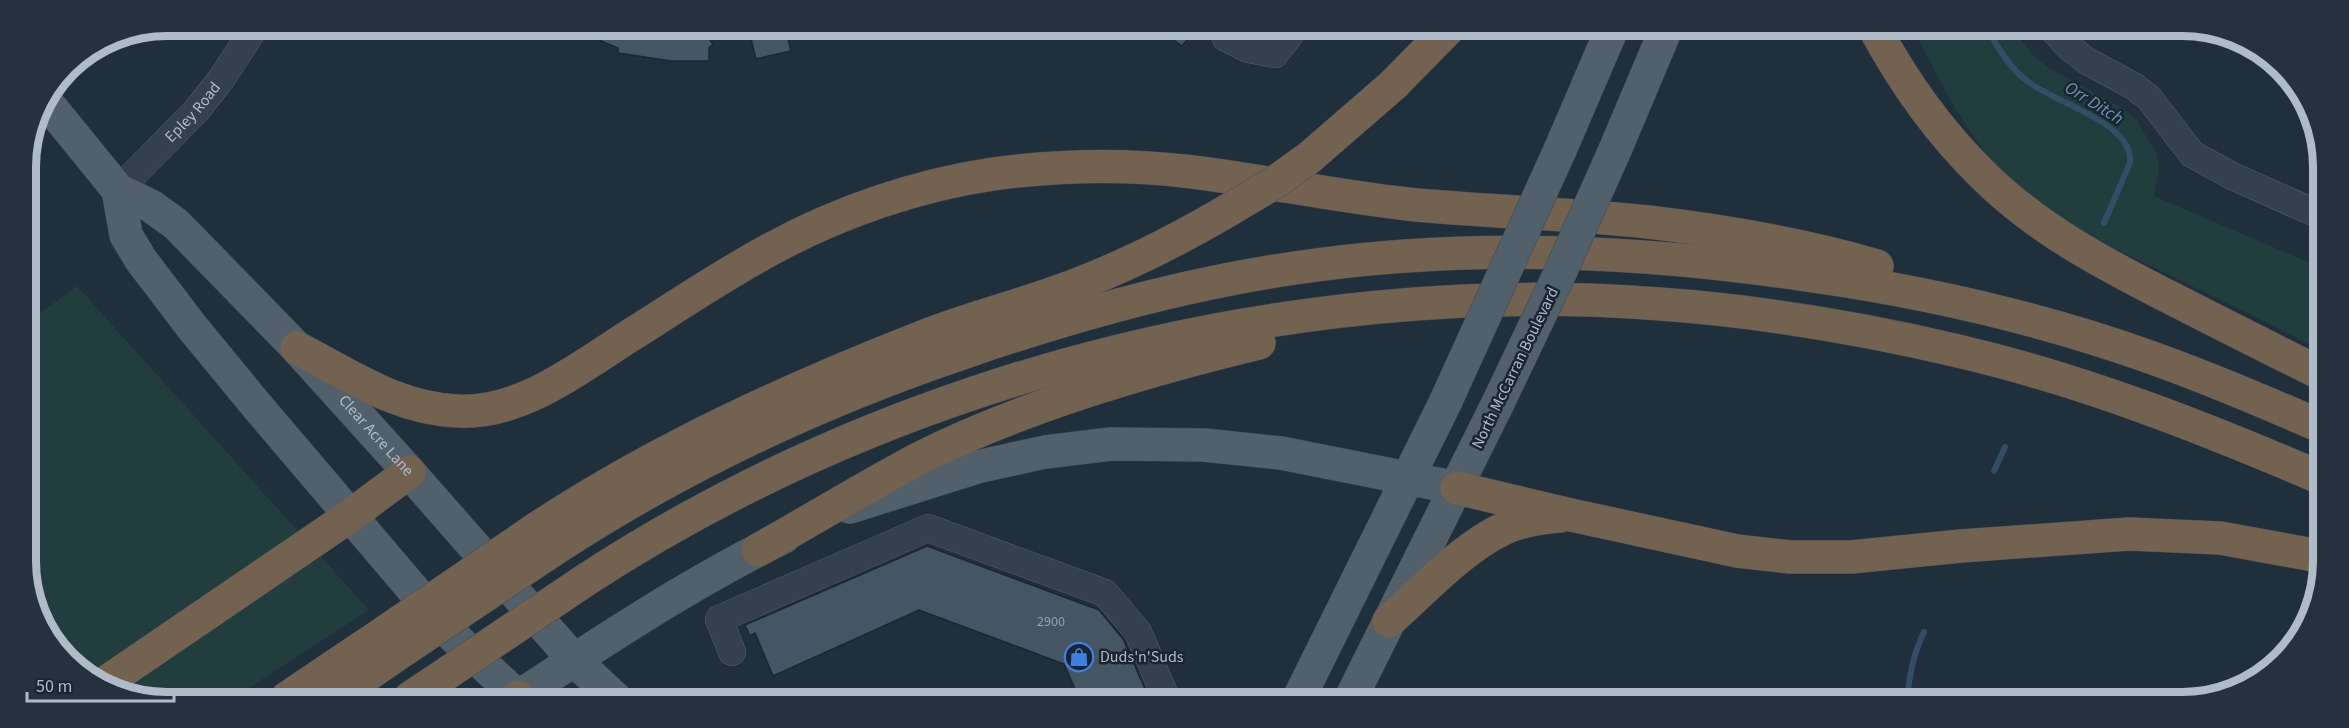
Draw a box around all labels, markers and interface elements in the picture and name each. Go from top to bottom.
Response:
water label: Orr Ditch [2060,75,2128,131]
street label: Epley Road [160,77,226,147]
street label: North McCarran Boulevard [1466,284,1564,452]
street label: Clear Acre Lane [333,390,419,481]
house number: 2900 [1037,612,1065,632]
shop icon: Duds'n'Suds [1063,641,1095,673]
place label: Duds'n'Suds [1100,646,1184,668]
scale bar [27,665,174,703]
text: 50 m [36,674,72,699]

